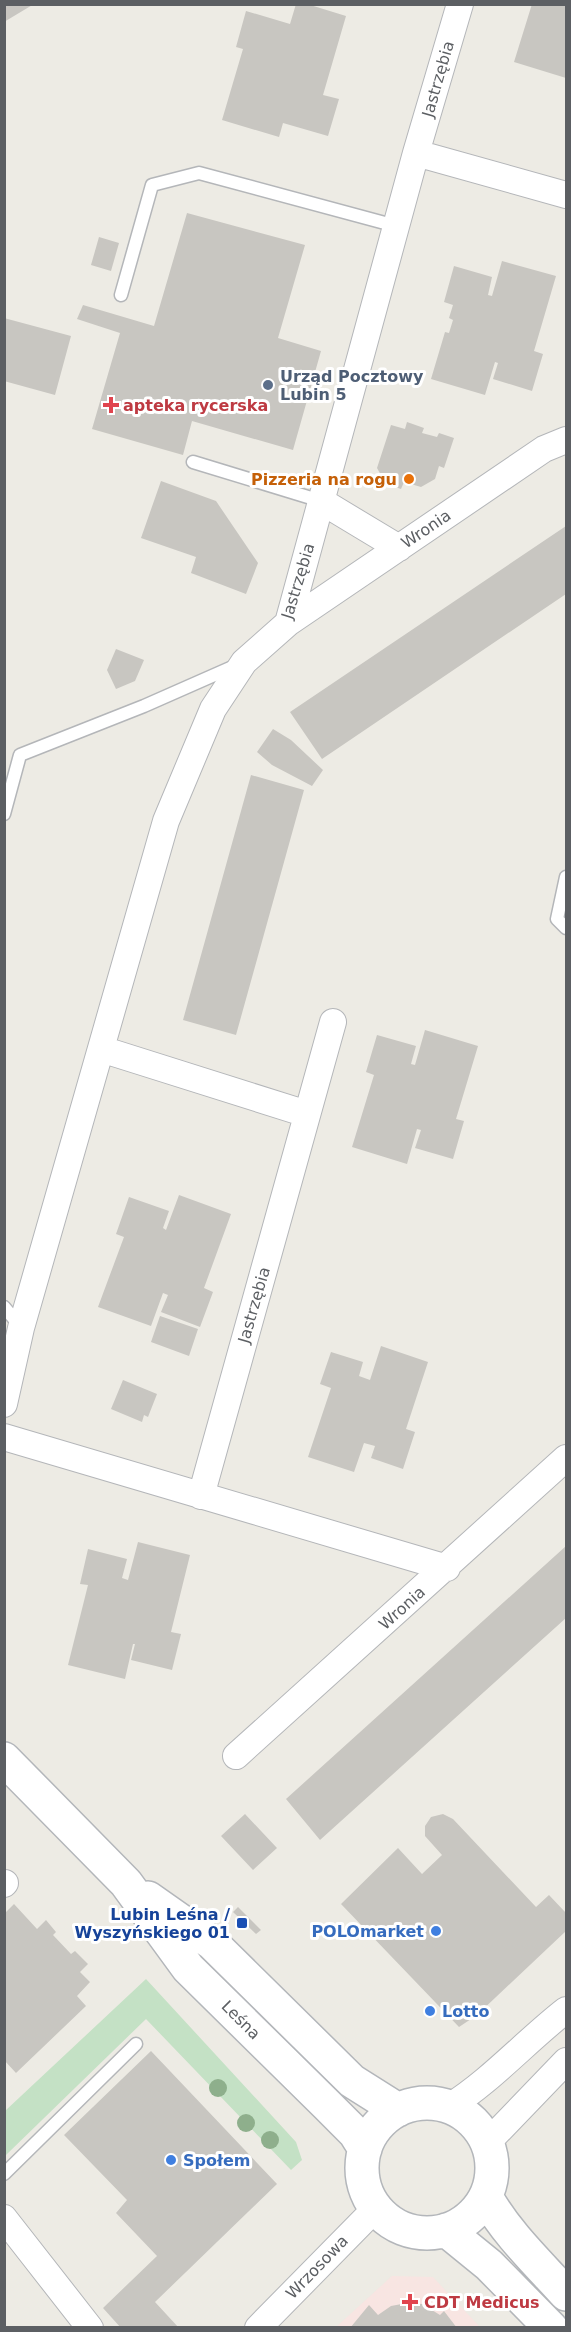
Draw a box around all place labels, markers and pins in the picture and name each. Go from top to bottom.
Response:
place label: Urząd Pocztowy Lubin 5 [280,367,424,404]
marker: Urząd Pocztowy Lubin 5 [261,378,275,392]
place label: apteka rycerska [123,396,268,415]
marker: apteka rycerska [104,398,118,412]
place label: Pizzeria na rogu [251,470,397,489]
marker: Pizzeria na rogu [402,472,416,486]
place label: Lubin Leśna / Wyszyńskiego 01 [74,1905,230,1942]
marker: Lubin Leśna / Wyszyńskiego 01 [235,1916,249,1930]
place label: POLOmarket [311,1922,424,1941]
marker: POLOmarket [429,1924,443,1938]
place label: Lotto [442,2002,489,2021]
marker: Lotto [423,2004,437,2018]
place label: Społem [183,2151,250,2170]
marker: Społem [164,2153,178,2167]
marker: CDT Medicus [401,2293,419,2311]
place label: CDT Medicus [424,2293,540,2312]

